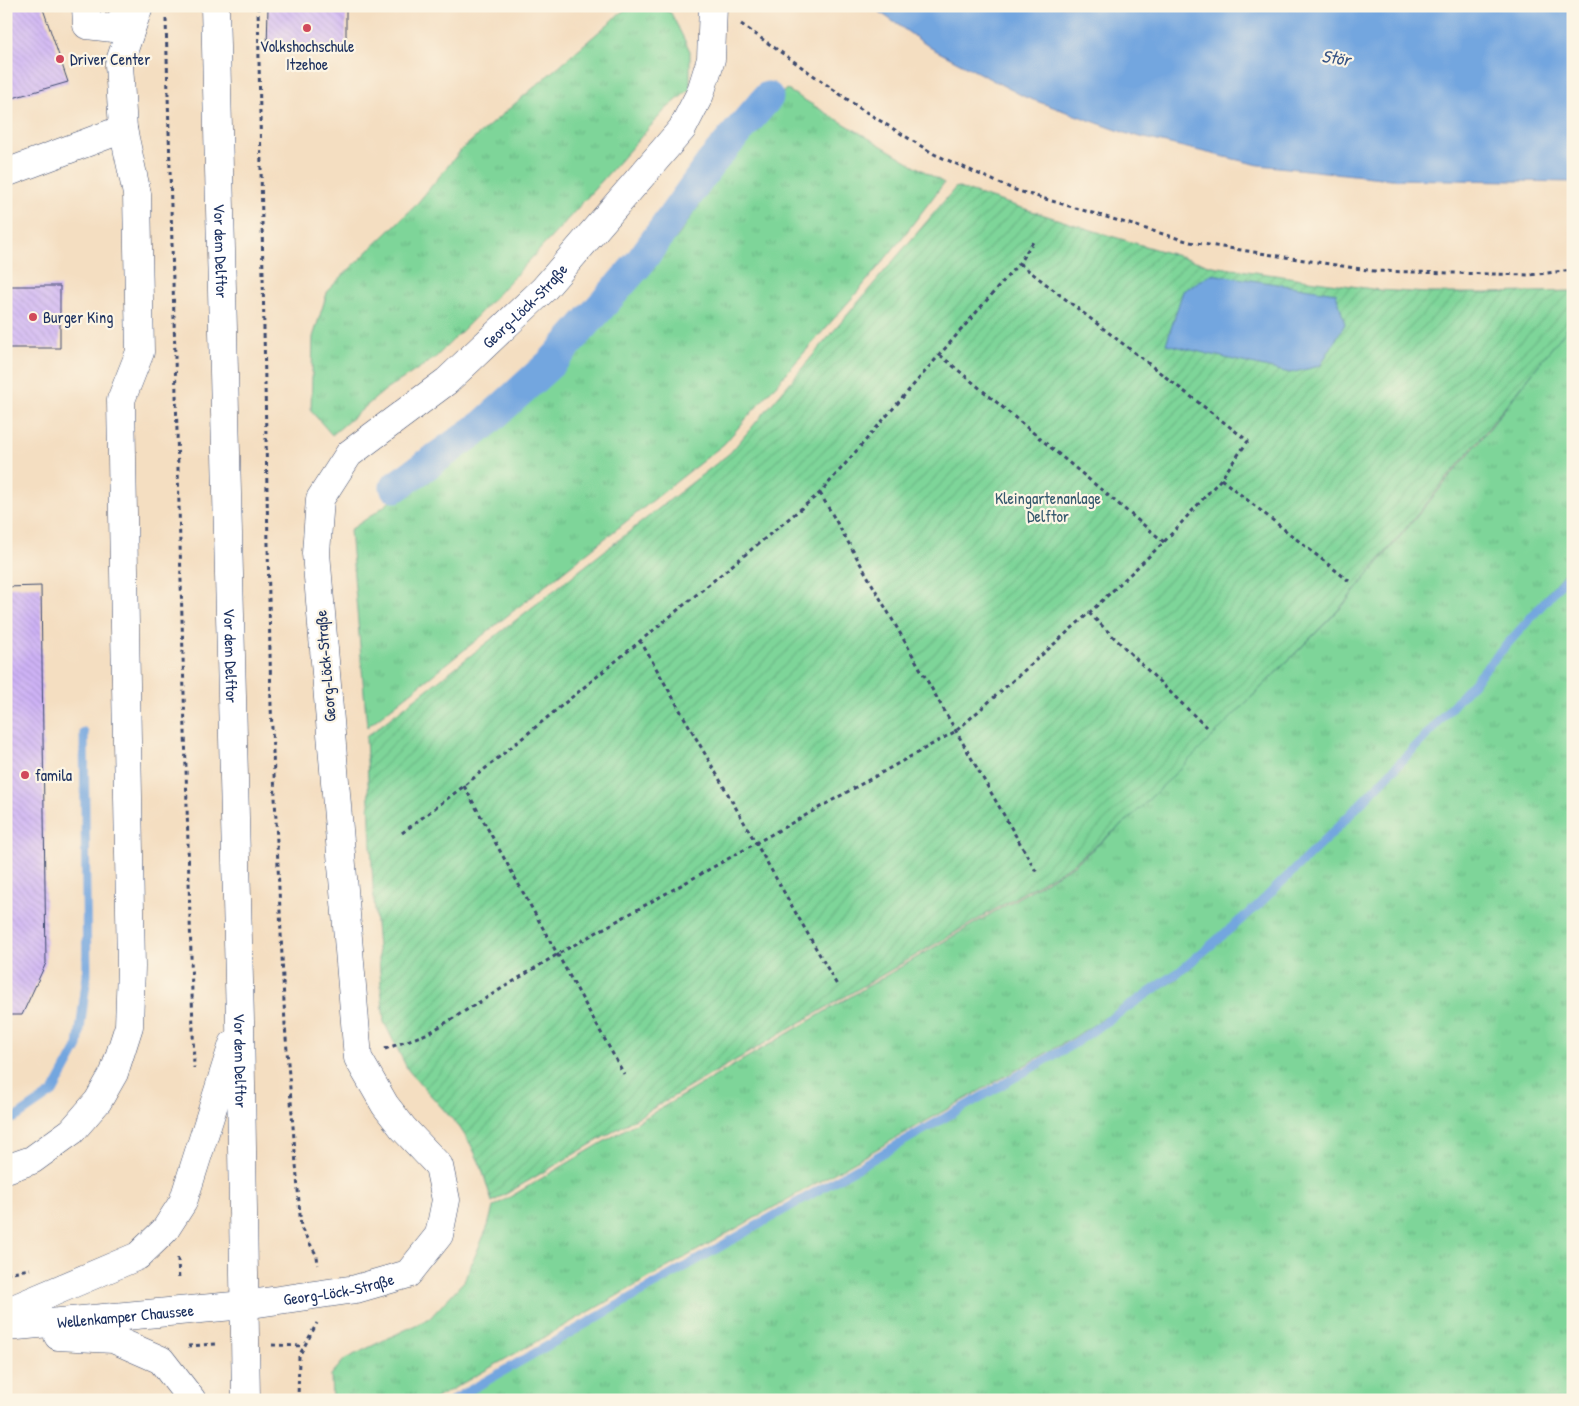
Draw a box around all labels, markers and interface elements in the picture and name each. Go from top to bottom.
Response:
marker: Volkshochschule Itzehoe [301,22,313,34]
place label: Volkshochschule Itzehoe [260,35,355,75]
water label: Stör [1320,43,1354,72]
place label: Driver Center [70,48,150,70]
marker: Driver Center [54,53,66,65]
street label: Vor dem Delftor [209,203,233,299]
street label: Georg-Löck-Straße [477,258,573,353]
place label: Burger King [43,306,113,328]
marker: Burger King [27,311,39,323]
park label: Kleingartenanlage Delftor [995,487,1102,527]
street label: Vor dem Delftor [219,608,243,703]
street label: Georg-Löck-Straße [309,609,341,723]
place label: famila [35,764,72,786]
marker: famila [19,769,31,781]
street label: Vor dem Delftor [229,1013,252,1108]
street label: Georg-Löck-Straße [282,1267,397,1310]
street label: Wellenkamper Chaussee [56,1299,195,1333]

